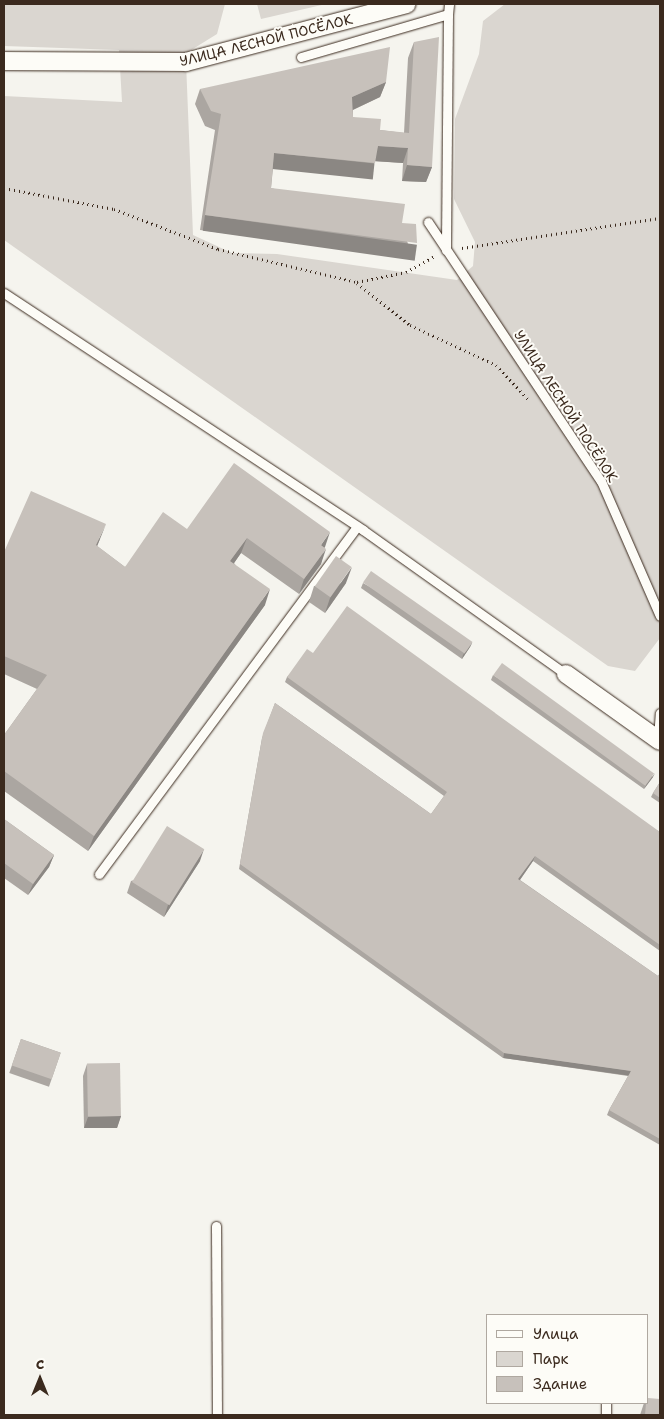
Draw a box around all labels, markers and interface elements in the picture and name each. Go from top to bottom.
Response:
street label: УЛИЦА ЛЕСНОЙ ПОСЁЛОК [178,10,354,70]
street label: УЛИЦА ЛЕСНОЙ ПОСЁЛОК [511,327,621,485]
legend [487,1314,649,1404]
text: Улица [533,1324,578,1344]
text: Парк [533,1349,569,1369]
north arrow [15,1354,65,1404]
text: С [36,1355,44,1373]
text: Здание [533,1374,587,1394]

